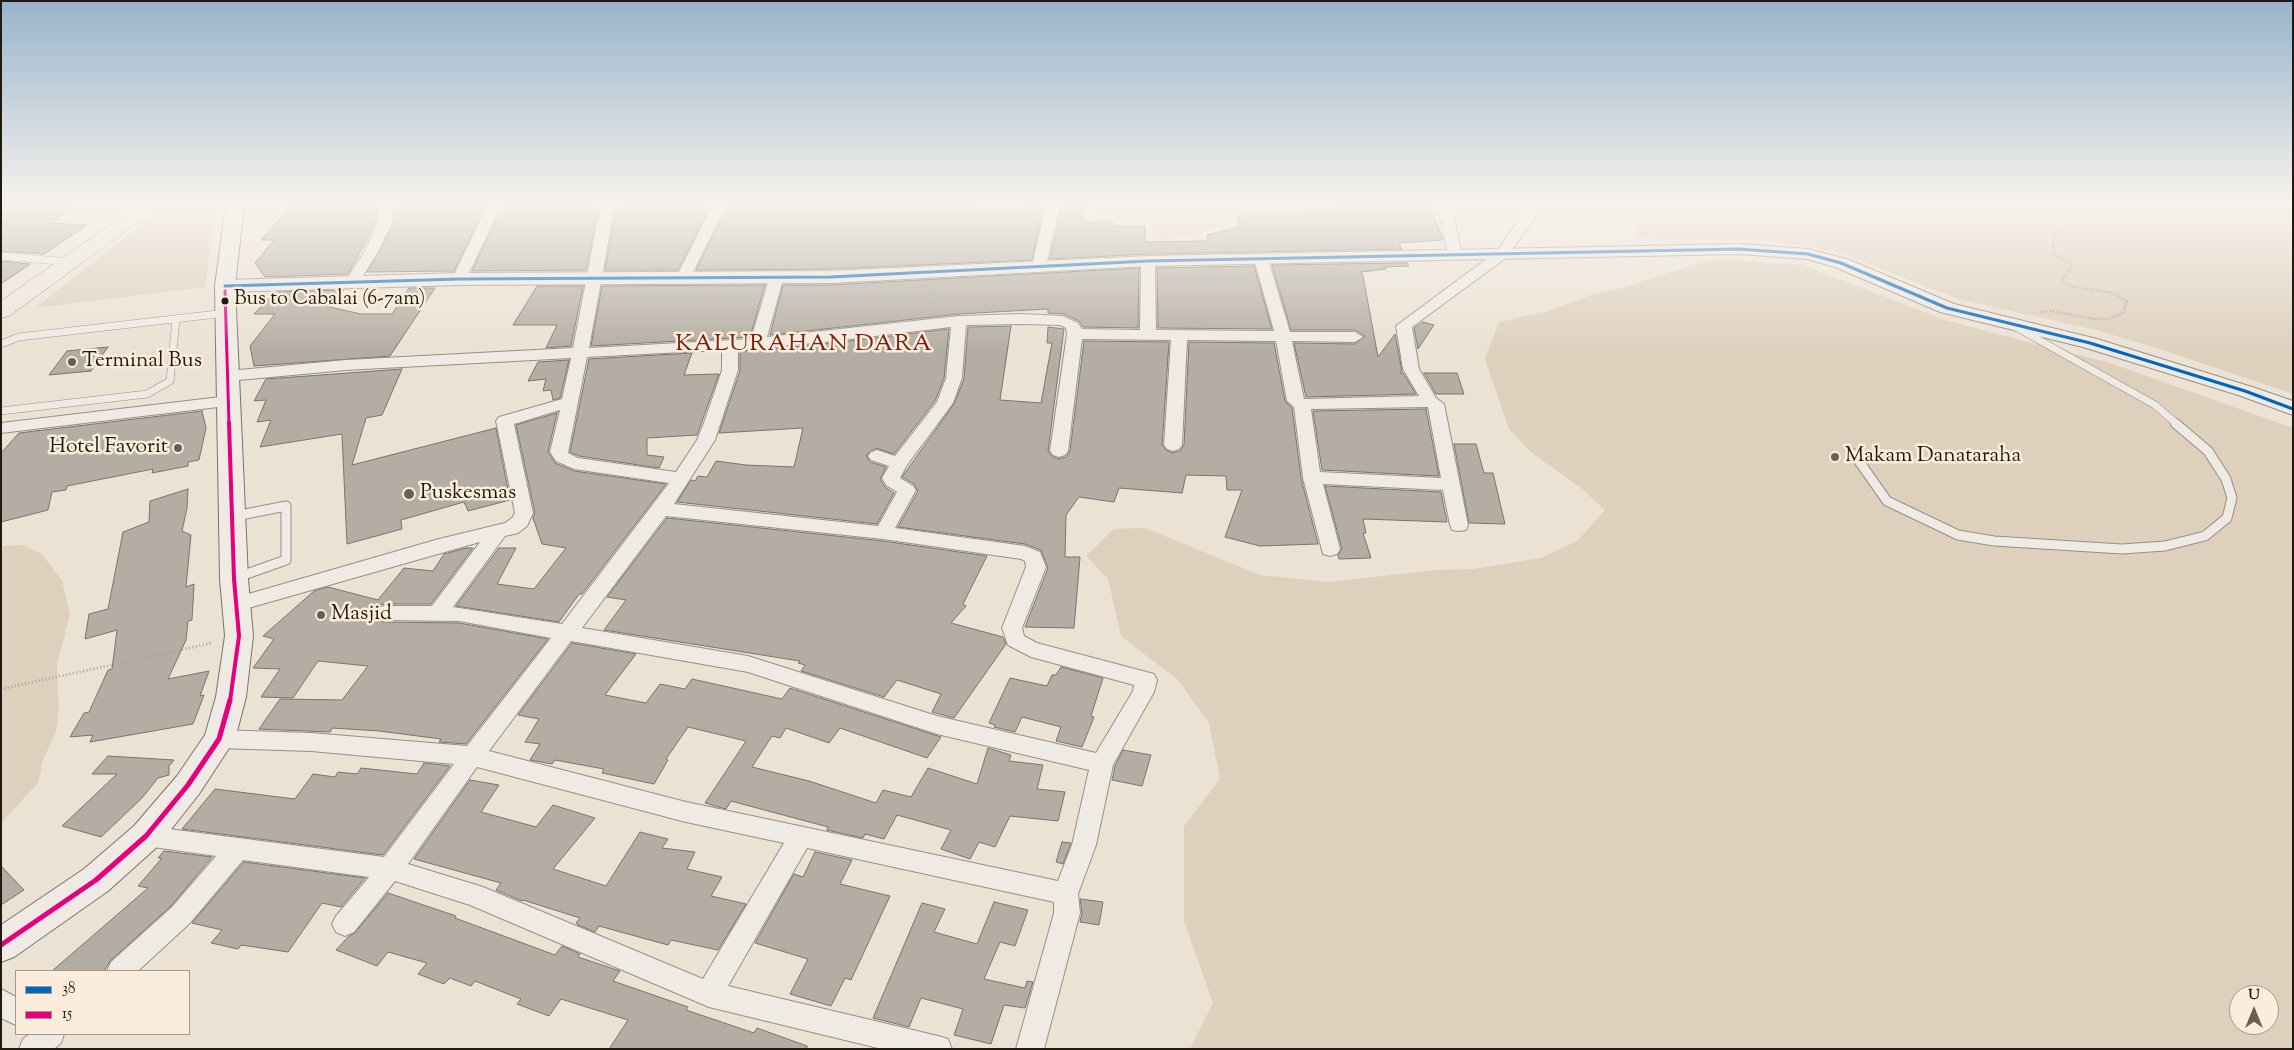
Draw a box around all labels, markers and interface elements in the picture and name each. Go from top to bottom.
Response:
place label: Bus to Cabalai (6-7am) [234,289,425,313]
marker: Bus to Cabalai (6-7am) [220,296,230,306]
district label: KALURAHAN DARA [673,332,935,360]
place label: Terminal Bus [82,349,202,375]
marker: Terminal Bus [66,356,78,368]
place label: Hotel Favorit [49,435,168,461]
marker: Hotel Favorit [172,442,184,454]
place label: Makam Danataraha [1845,444,2021,470]
marker: Makam Danataraha [1829,451,1841,463]
place label: Puskesmas [420,481,516,507]
marker: Puskesmas [402,487,416,501]
place label: Masjid [331,602,392,628]
marker: Masjid [315,609,327,621]
legend [15,970,190,1035]
text: 38 [62,979,76,1000]
north arrow [2229,985,2279,1035]
text: U [2248,986,2260,1006]
text: 15 [62,1004,72,1025]

